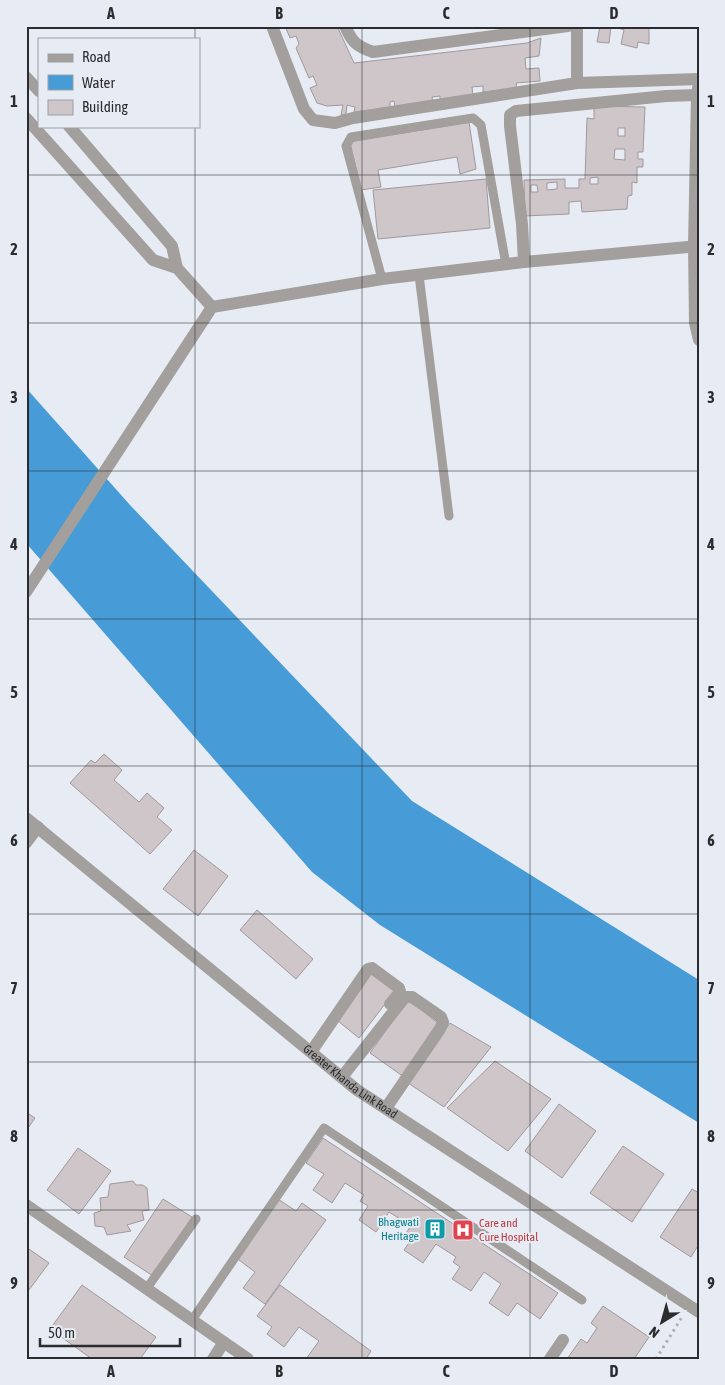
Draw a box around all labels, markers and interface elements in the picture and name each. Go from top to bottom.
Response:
text: A [106,4,115,22]
text: B [275,4,283,22]
text: C [442,4,450,22]
text: D [610,4,619,22]
legend [38,38,200,128]
text: Road [82,48,111,65]
text: Water [82,74,115,91]
text: 1 [10,92,18,110]
text: 1 [707,92,715,110]
text: Building [82,98,128,115]
text: 2 [10,240,18,258]
text: 2 [707,240,715,258]
text: 3 [10,388,18,406]
text: 3 [707,388,715,406]
text: 4 [9,535,18,553]
text: 4 [706,535,715,553]
text: 5 [10,683,18,701]
text: 5 [707,683,715,701]
text: 6 [10,831,18,849]
text: 6 [707,831,715,849]
text: 7 [10,979,18,997]
text: 7 [707,979,715,997]
street label: Greater Khanda Link Road [300,1042,400,1121]
text: 8 [10,1127,18,1145]
text: 8 [707,1127,715,1145]
place label: Bhagwati Heritage [378,1215,419,1243]
place label: Care and Cure Hospital [479,1216,539,1244]
building icon: Bhagwati Heritage [423,1217,447,1241]
hospital icon: Care and Cure Hospital [451,1218,475,1242]
text: 9 [10,1274,18,1292]
text: 9 [707,1274,715,1292]
north arrow [638,1298,688,1348]
scale bar [40,1315,180,1347]
text: 50 m [48,1324,75,1341]
text: N [646,1324,662,1341]
text: A [106,1362,115,1380]
text: B [275,1362,283,1380]
text: C [442,1362,450,1380]
text: D [610,1362,619,1380]

